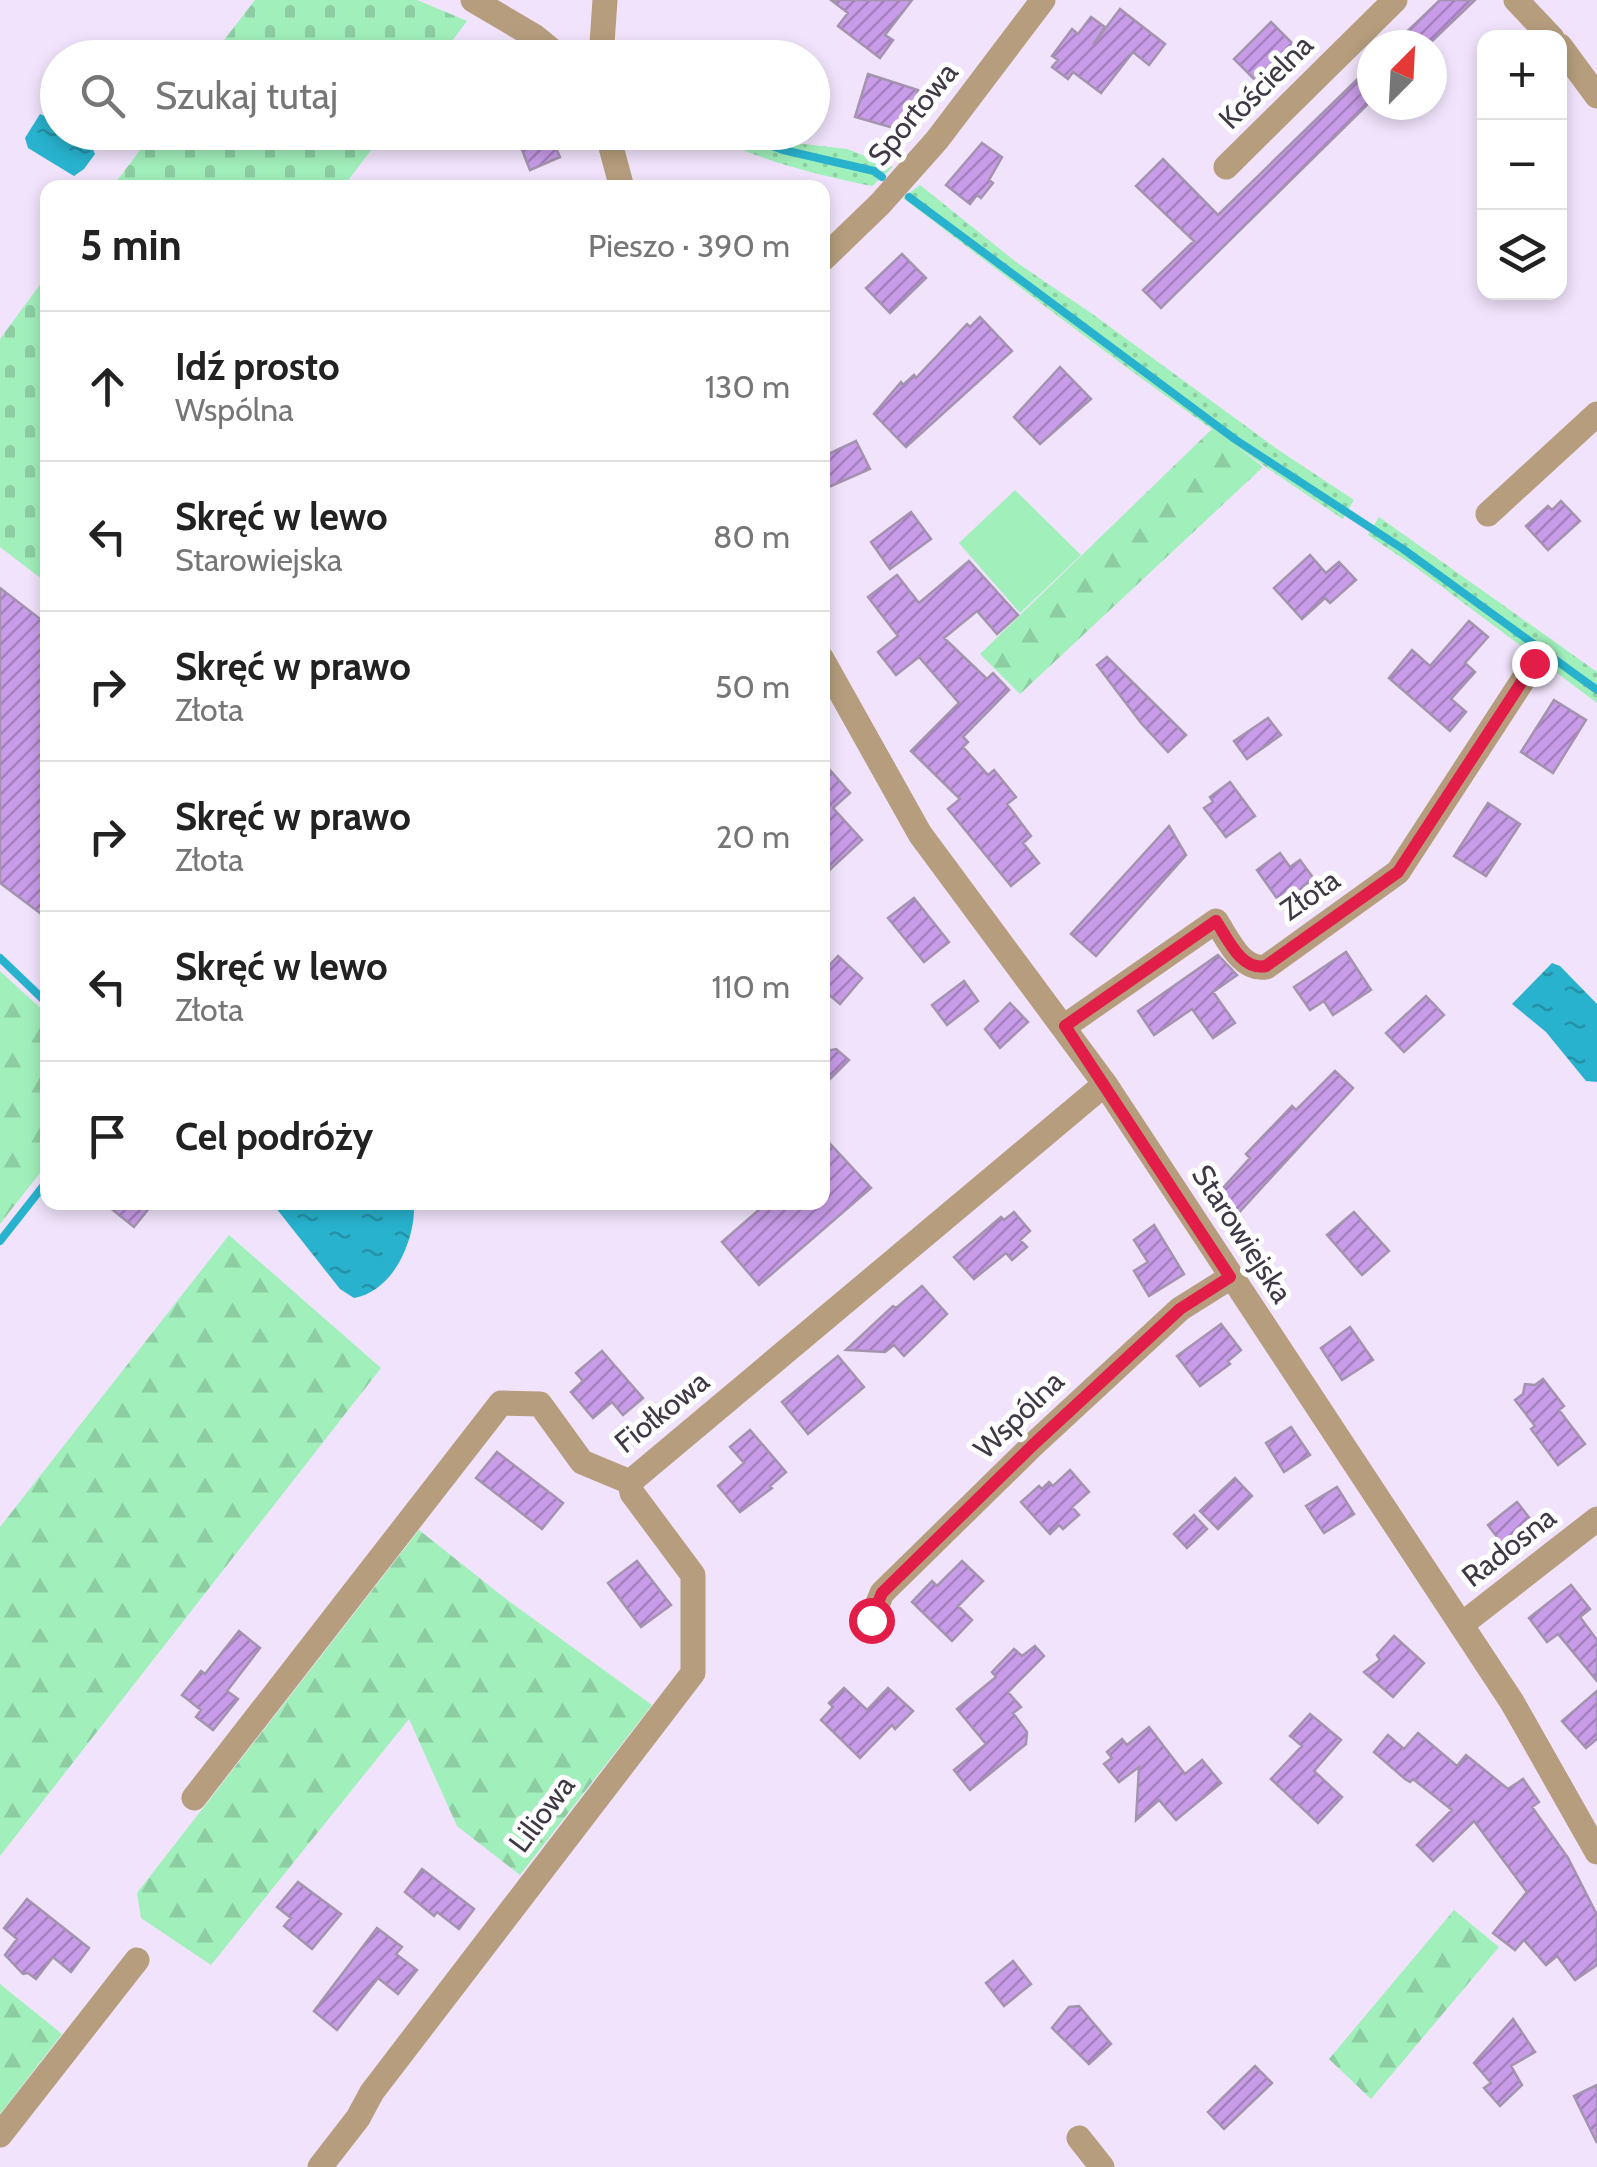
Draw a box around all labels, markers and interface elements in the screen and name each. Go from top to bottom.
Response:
street label: Kościelna [1211,26,1321,137]
north arrow [1357,30,1447,120]
map controls [1477,30,1567,300]
button: + [1477,30,1567,120]
search box [40,40,830,150]
street label: Sportowa [860,54,966,173]
icon: search [75,68,130,123]
text: Szukaj tutaj [155,72,338,119]
button: − [1477,120,1567,210]
button: layers [1477,210,1567,300]
text: 5 min [80,219,182,271]
text: Pieszo · 390 m [588,226,790,265]
text: Idź prosto [175,343,340,390]
icon: ahead [80,359,135,414]
text: 130 m [705,367,790,406]
text: Wspólna [175,390,294,429]
text: Skręć w lewo [175,493,388,540]
icon: left [80,509,135,564]
text: 80 m [713,517,790,556]
text: Starowiejska [175,540,342,579]
route end [1512,641,1558,687]
text: Skręć w prawo [175,643,411,690]
icon: right [80,659,135,714]
text: 50 m [715,667,790,706]
text: Złota [175,690,244,729]
text: Skręć w prawo [175,793,411,840]
icon: right [80,809,135,864]
text: 20 m [716,817,790,856]
text: Złota [175,840,244,879]
street label: Złota [1273,861,1347,928]
text: Skręć w lewo [175,943,388,990]
icon: left [80,959,135,1014]
text: 110 m [712,967,790,1006]
text: Złota [175,990,244,1029]
icon: arrive [80,1109,135,1164]
text: Cel podróży [175,1113,373,1160]
street label: Starowiejska [1184,1158,1301,1310]
street label: Fiołkowa [607,1362,717,1461]
street label: Wspólna [966,1362,1072,1467]
street label: Radosna [1454,1498,1564,1595]
route start [849,1598,895,1644]
street label: Liliowa [501,1767,583,1860]

